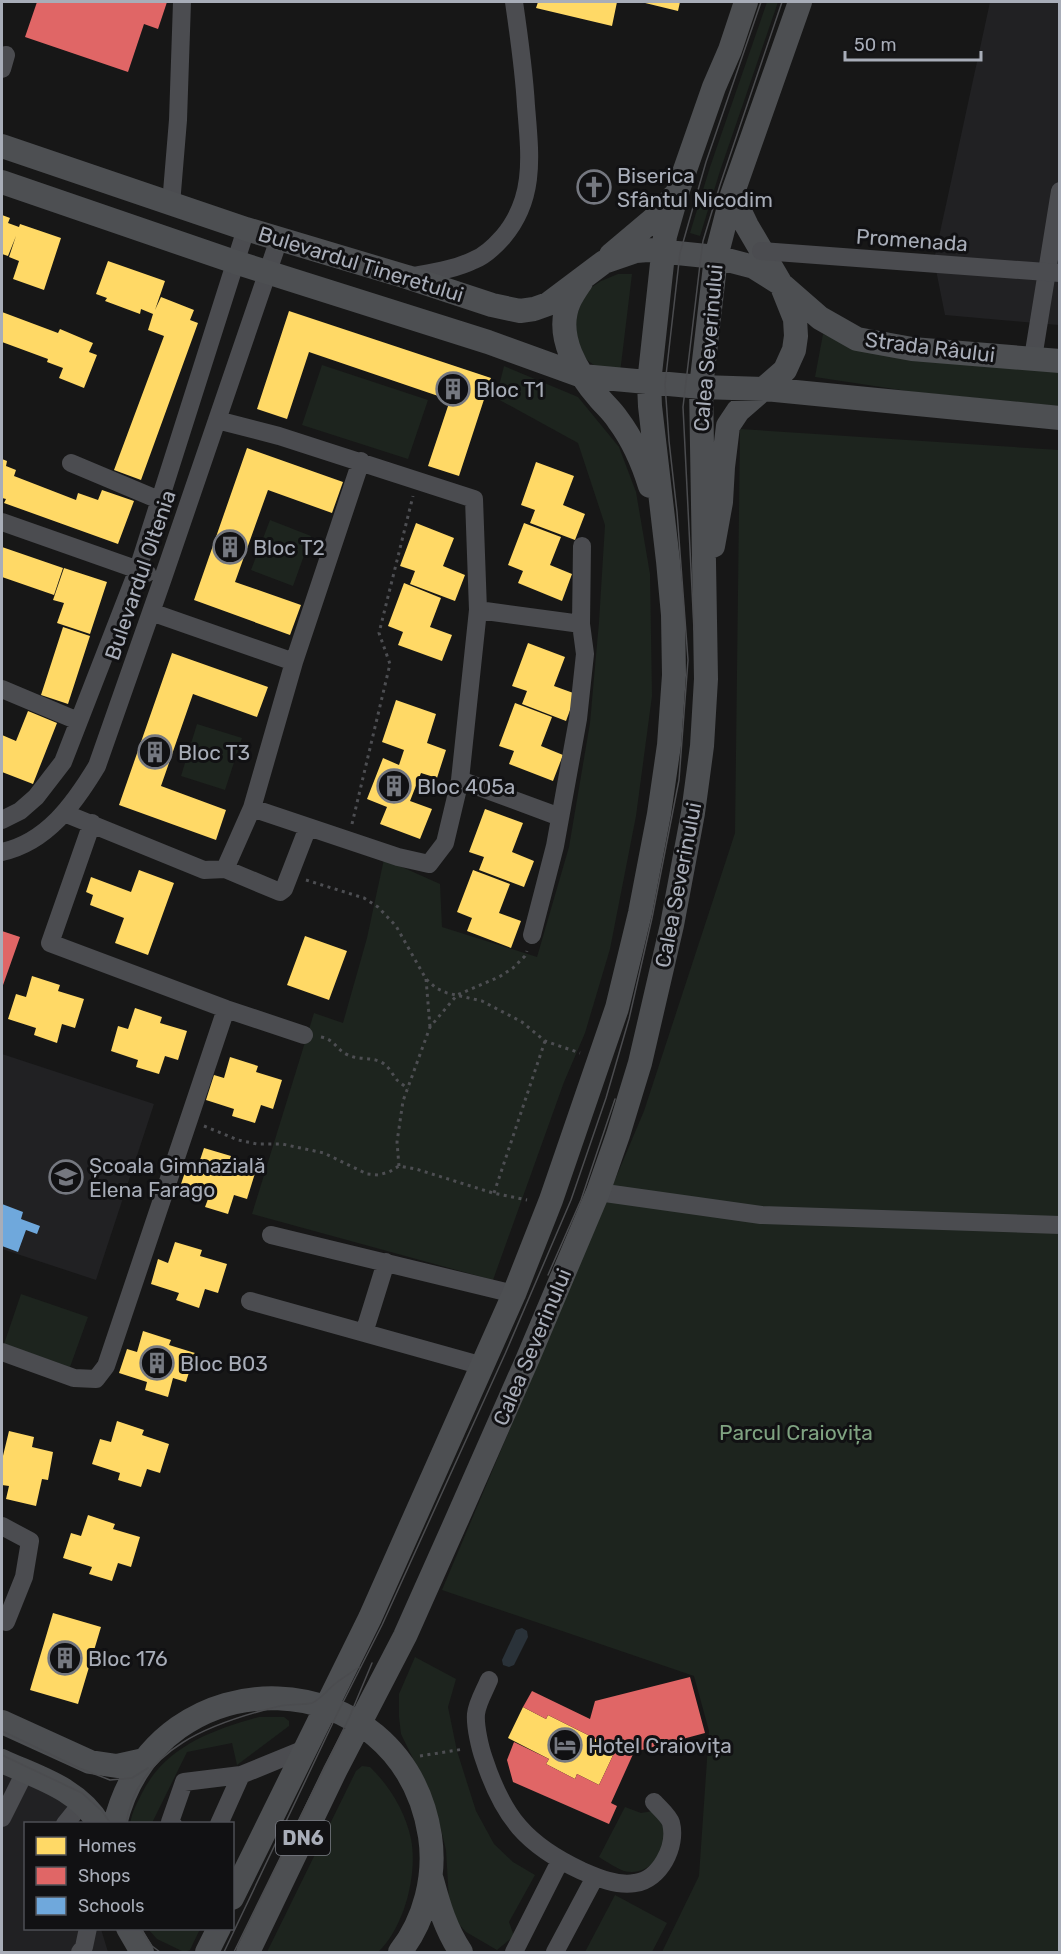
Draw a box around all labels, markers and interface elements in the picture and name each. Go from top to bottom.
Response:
scale bar [845,24,982,62]
text: 50 m [854,34,897,56]
place label: Biserica Sfântul Nicodim [617,163,773,212]
church icon: Biserica Sfântul Nicodim [576,169,612,205]
street label: Bulevardul Tineretului [255,221,467,307]
street label: Promenada [855,224,969,256]
street label: Calea Severinului [688,263,728,433]
street label: Strada Râului [864,327,996,367]
building icon: Bloc T1 [435,371,471,407]
place label: Bloc T1 [476,377,544,402]
street label: Bulevardul Oltenia [99,487,181,663]
building icon: Bloc T2 [212,529,248,565]
place label: Bloc T2 [253,535,325,560]
building icon: Bloc T3 [137,734,173,770]
place label: Bloc T3 [178,740,250,765]
building icon: Bloc 405a [376,768,412,804]
place label: Bloc 405a [417,774,515,799]
street label: Calea Severinului [650,800,706,970]
place label: Școala Gimnazială Elena Farago [89,1153,266,1202]
school or university icon: Școala Gimnazială Elena Farago [48,1159,84,1195]
street label: Calea Severinului [488,1265,576,1429]
building icon: Bloc B03 [139,1345,175,1381]
place label: Bloc B03 [180,1351,268,1376]
park label: Parcul Craiovița [719,1420,873,1445]
building icon: Bloc 176 [47,1640,83,1676]
place label: Bloc 176 [88,1646,168,1671]
hotel icon: Hotel Craiovița [547,1727,583,1763]
place label: Hotel Craiovița [588,1733,732,1758]
road number: DN6 [276,1821,330,1855]
legend [24,1822,234,1930]
text: Homes [78,1835,136,1857]
text: Shops [78,1865,130,1887]
text: Schools [78,1895,144,1917]

